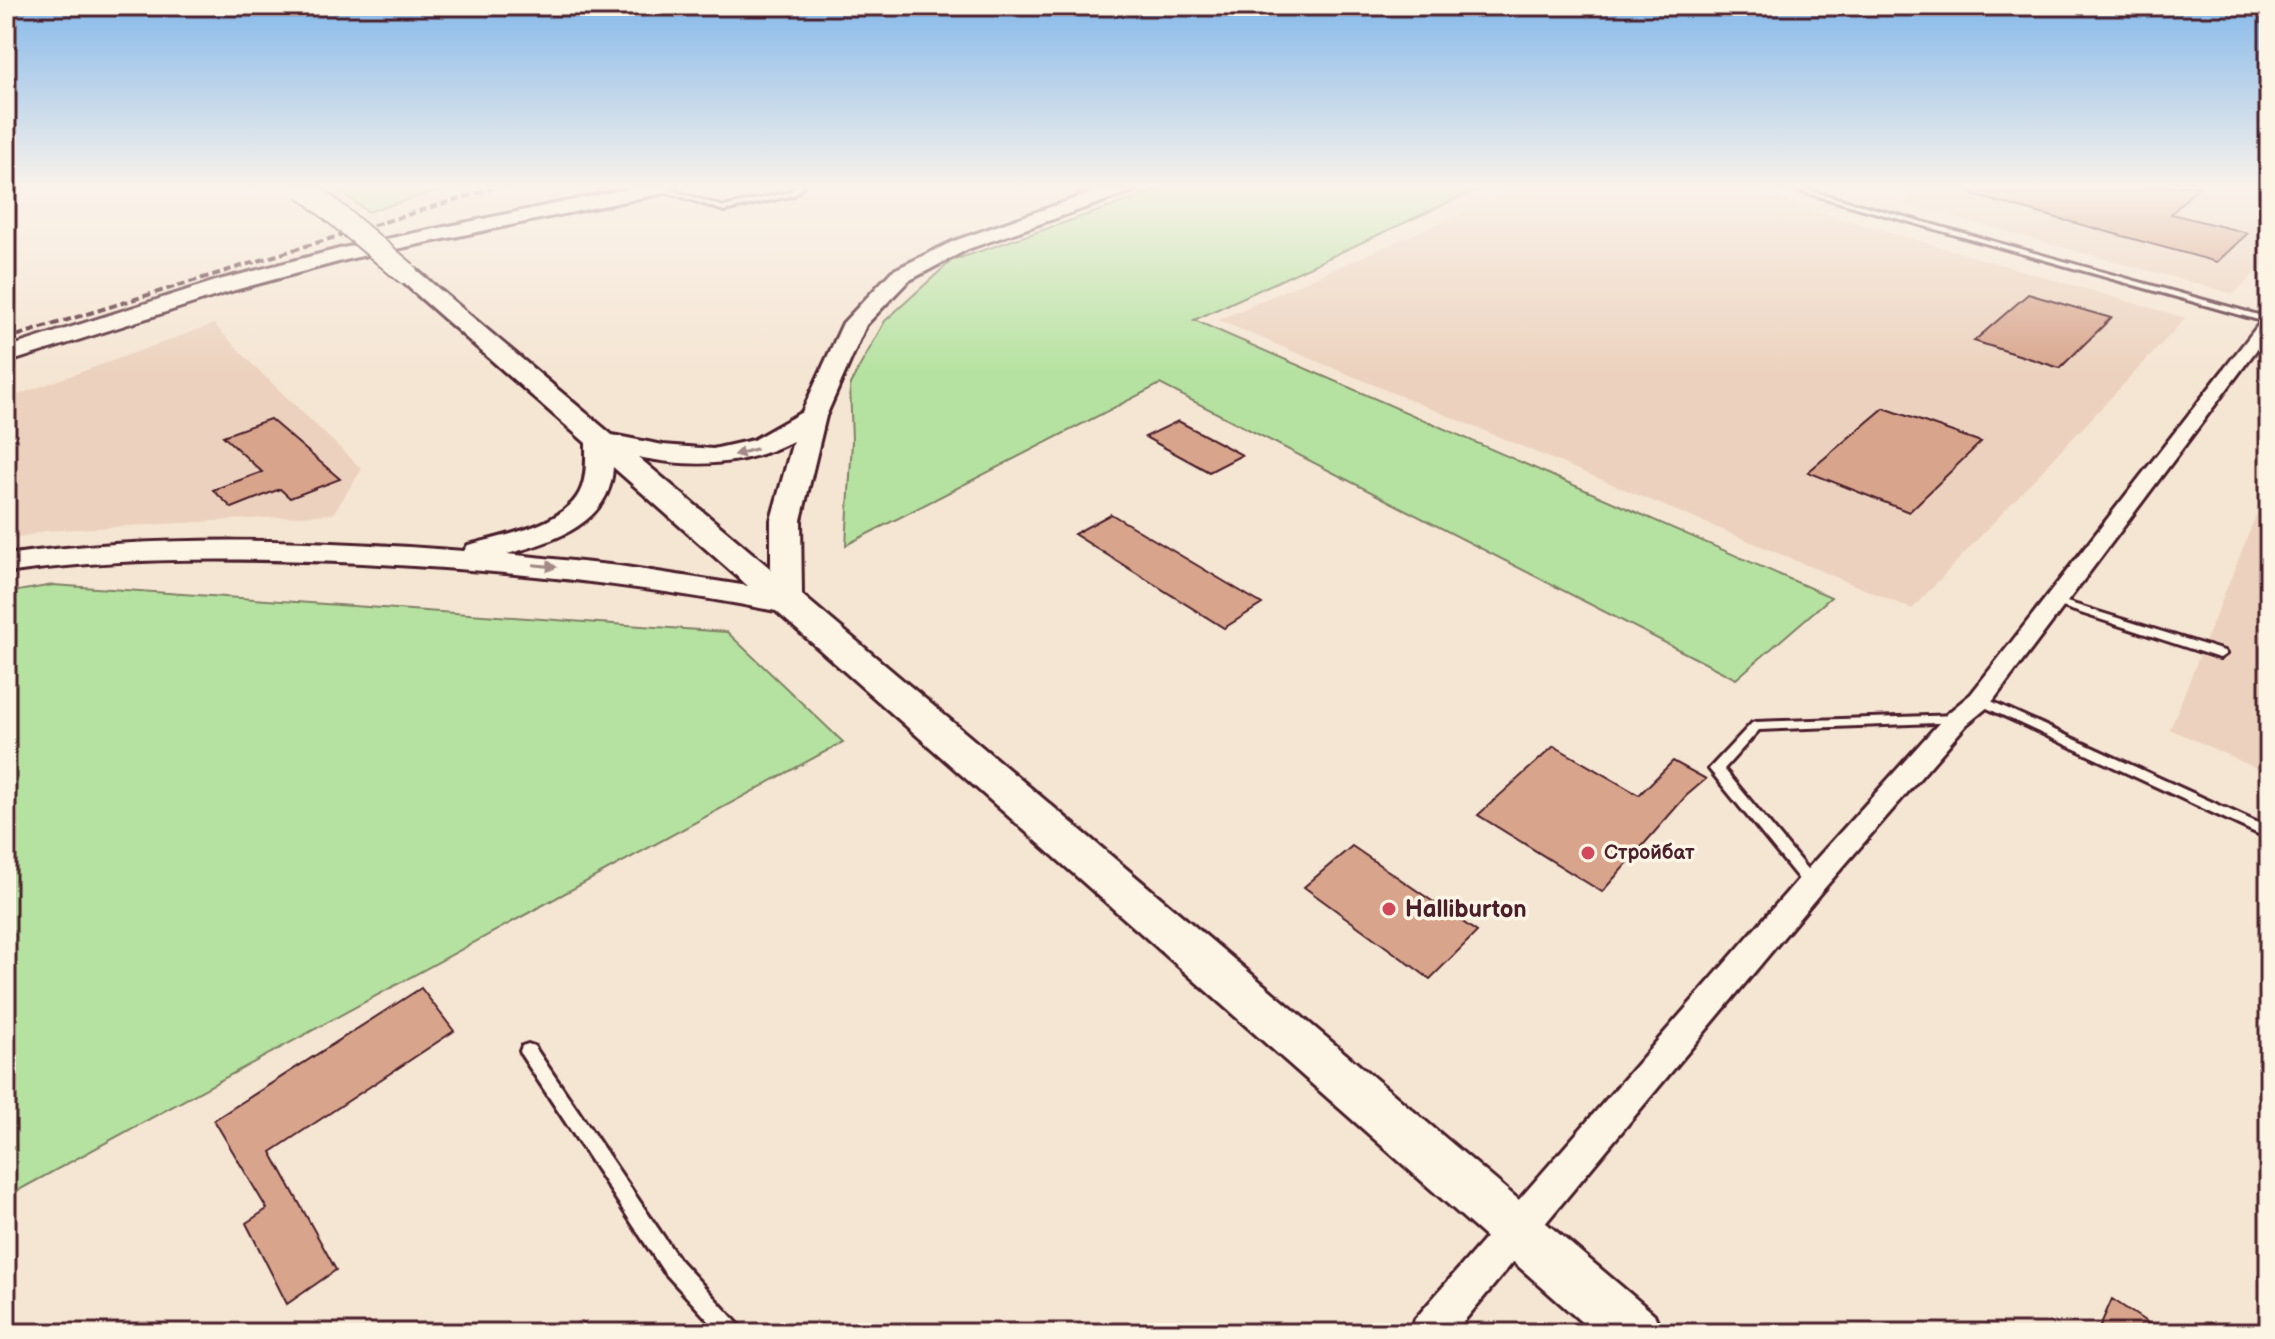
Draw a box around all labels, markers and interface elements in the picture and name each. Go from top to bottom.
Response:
one-way arrow [732,447,757,459]
one-way arrow [533,559,558,572]
place label: Стройбат [1604,841,1695,865]
marker: Стройбат [1579,844,1597,862]
place label: Halliburton [1405,895,1527,924]
marker: Halliburton [1380,900,1398,918]

